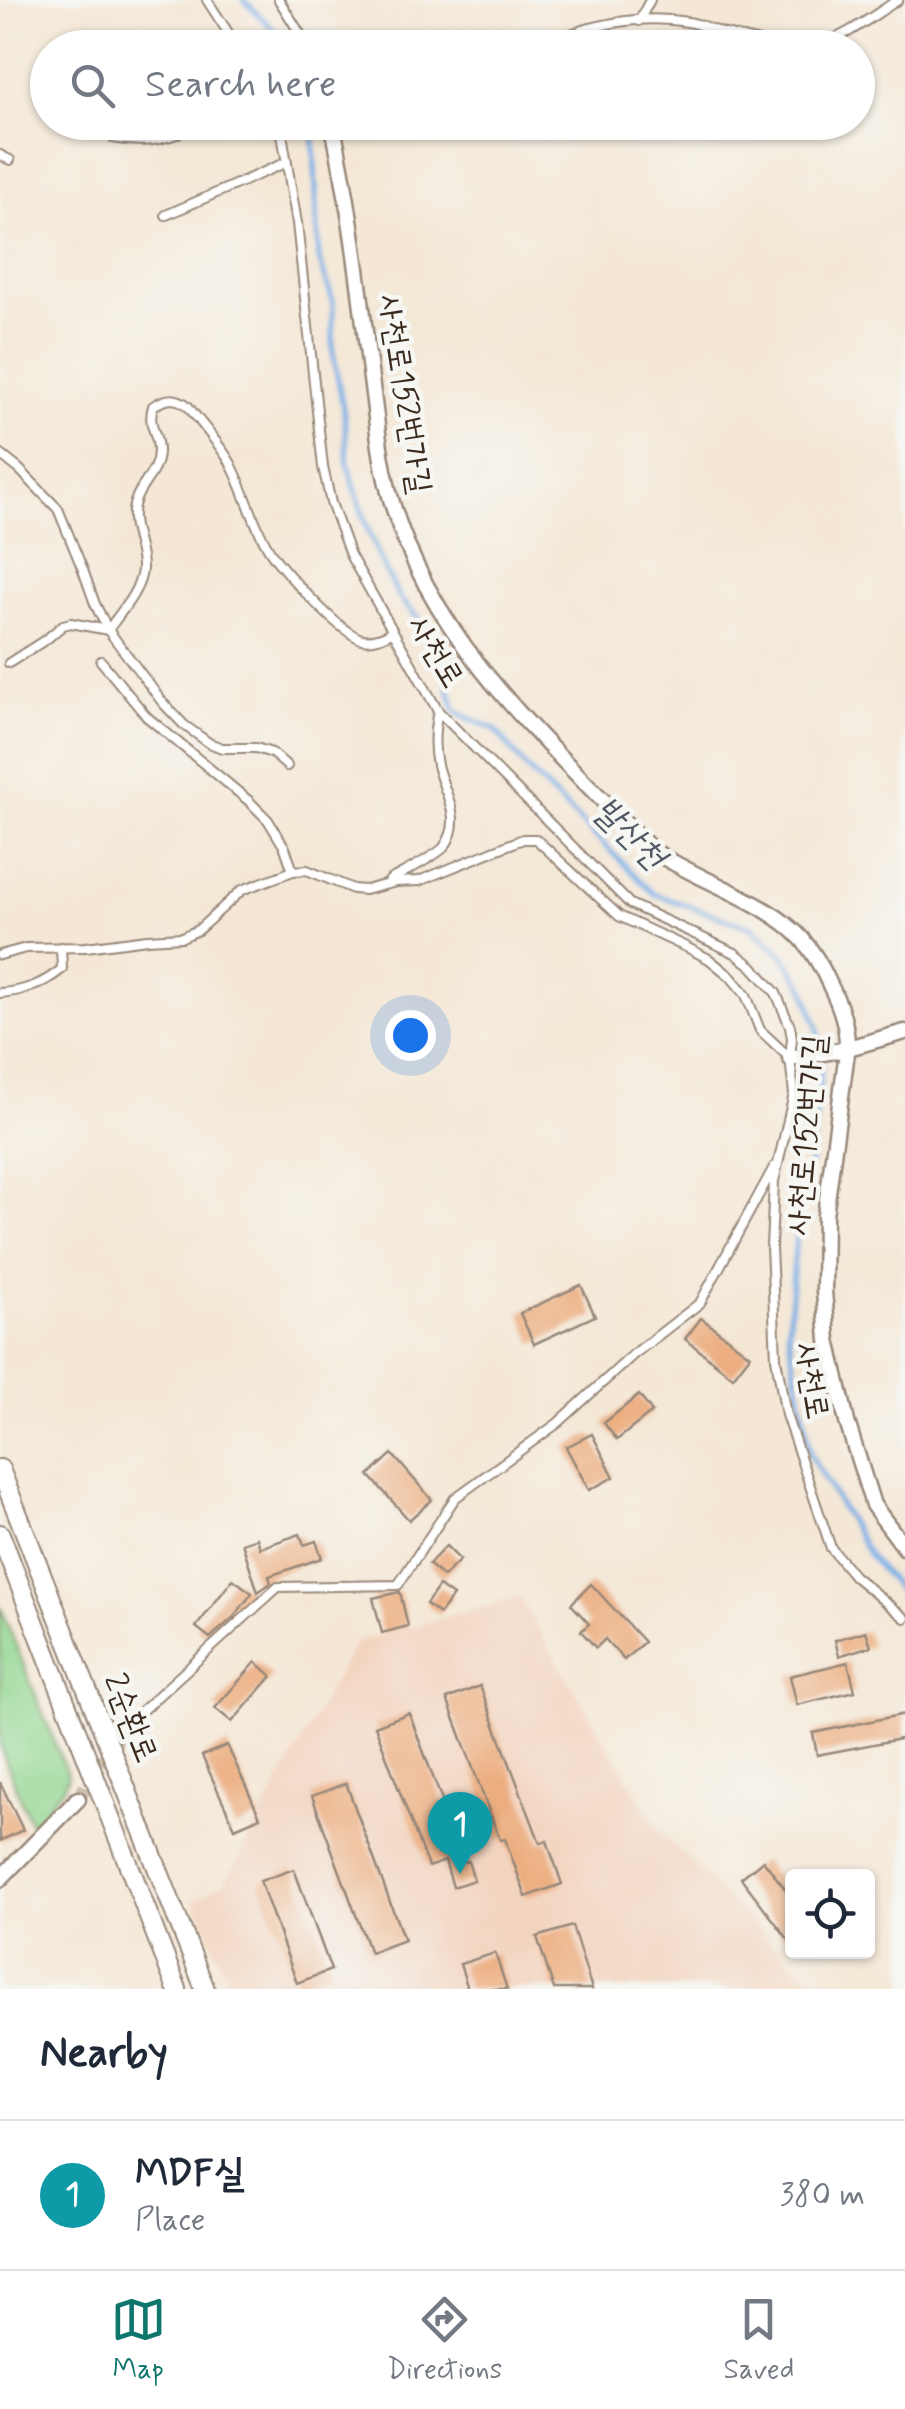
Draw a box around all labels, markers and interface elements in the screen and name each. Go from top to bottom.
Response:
search box [30,30,875,140]
icon: search [65,58,120,113]
text: Search here [145,61,336,110]
street label: 사천로152번가길 [368,291,440,497]
street label: 사천로 [397,608,473,696]
water label: 발산천 [583,788,678,883]
your location [385,1010,436,1061]
street label: 사천로152번가길 [777,1033,837,1237]
street label: 사천로 [784,1339,838,1423]
street label: 2순환로 [93,1667,167,1769]
pin: 1 [428,1792,492,1874]
map controls [785,1869,875,1959]
button: locate [785,1869,875,1959]
text: Nearby [40,2027,168,2082]
text: MDF실 [135,2150,245,2199]
text: 1 [65,2174,80,2216]
text: 380 m [780,2174,865,2216]
text: Place [135,2199,205,2241]
tab: Map [111,2292,166,2389]
tab: Directions [387,2292,502,2389]
tab: Saved [724,2292,794,2389]

